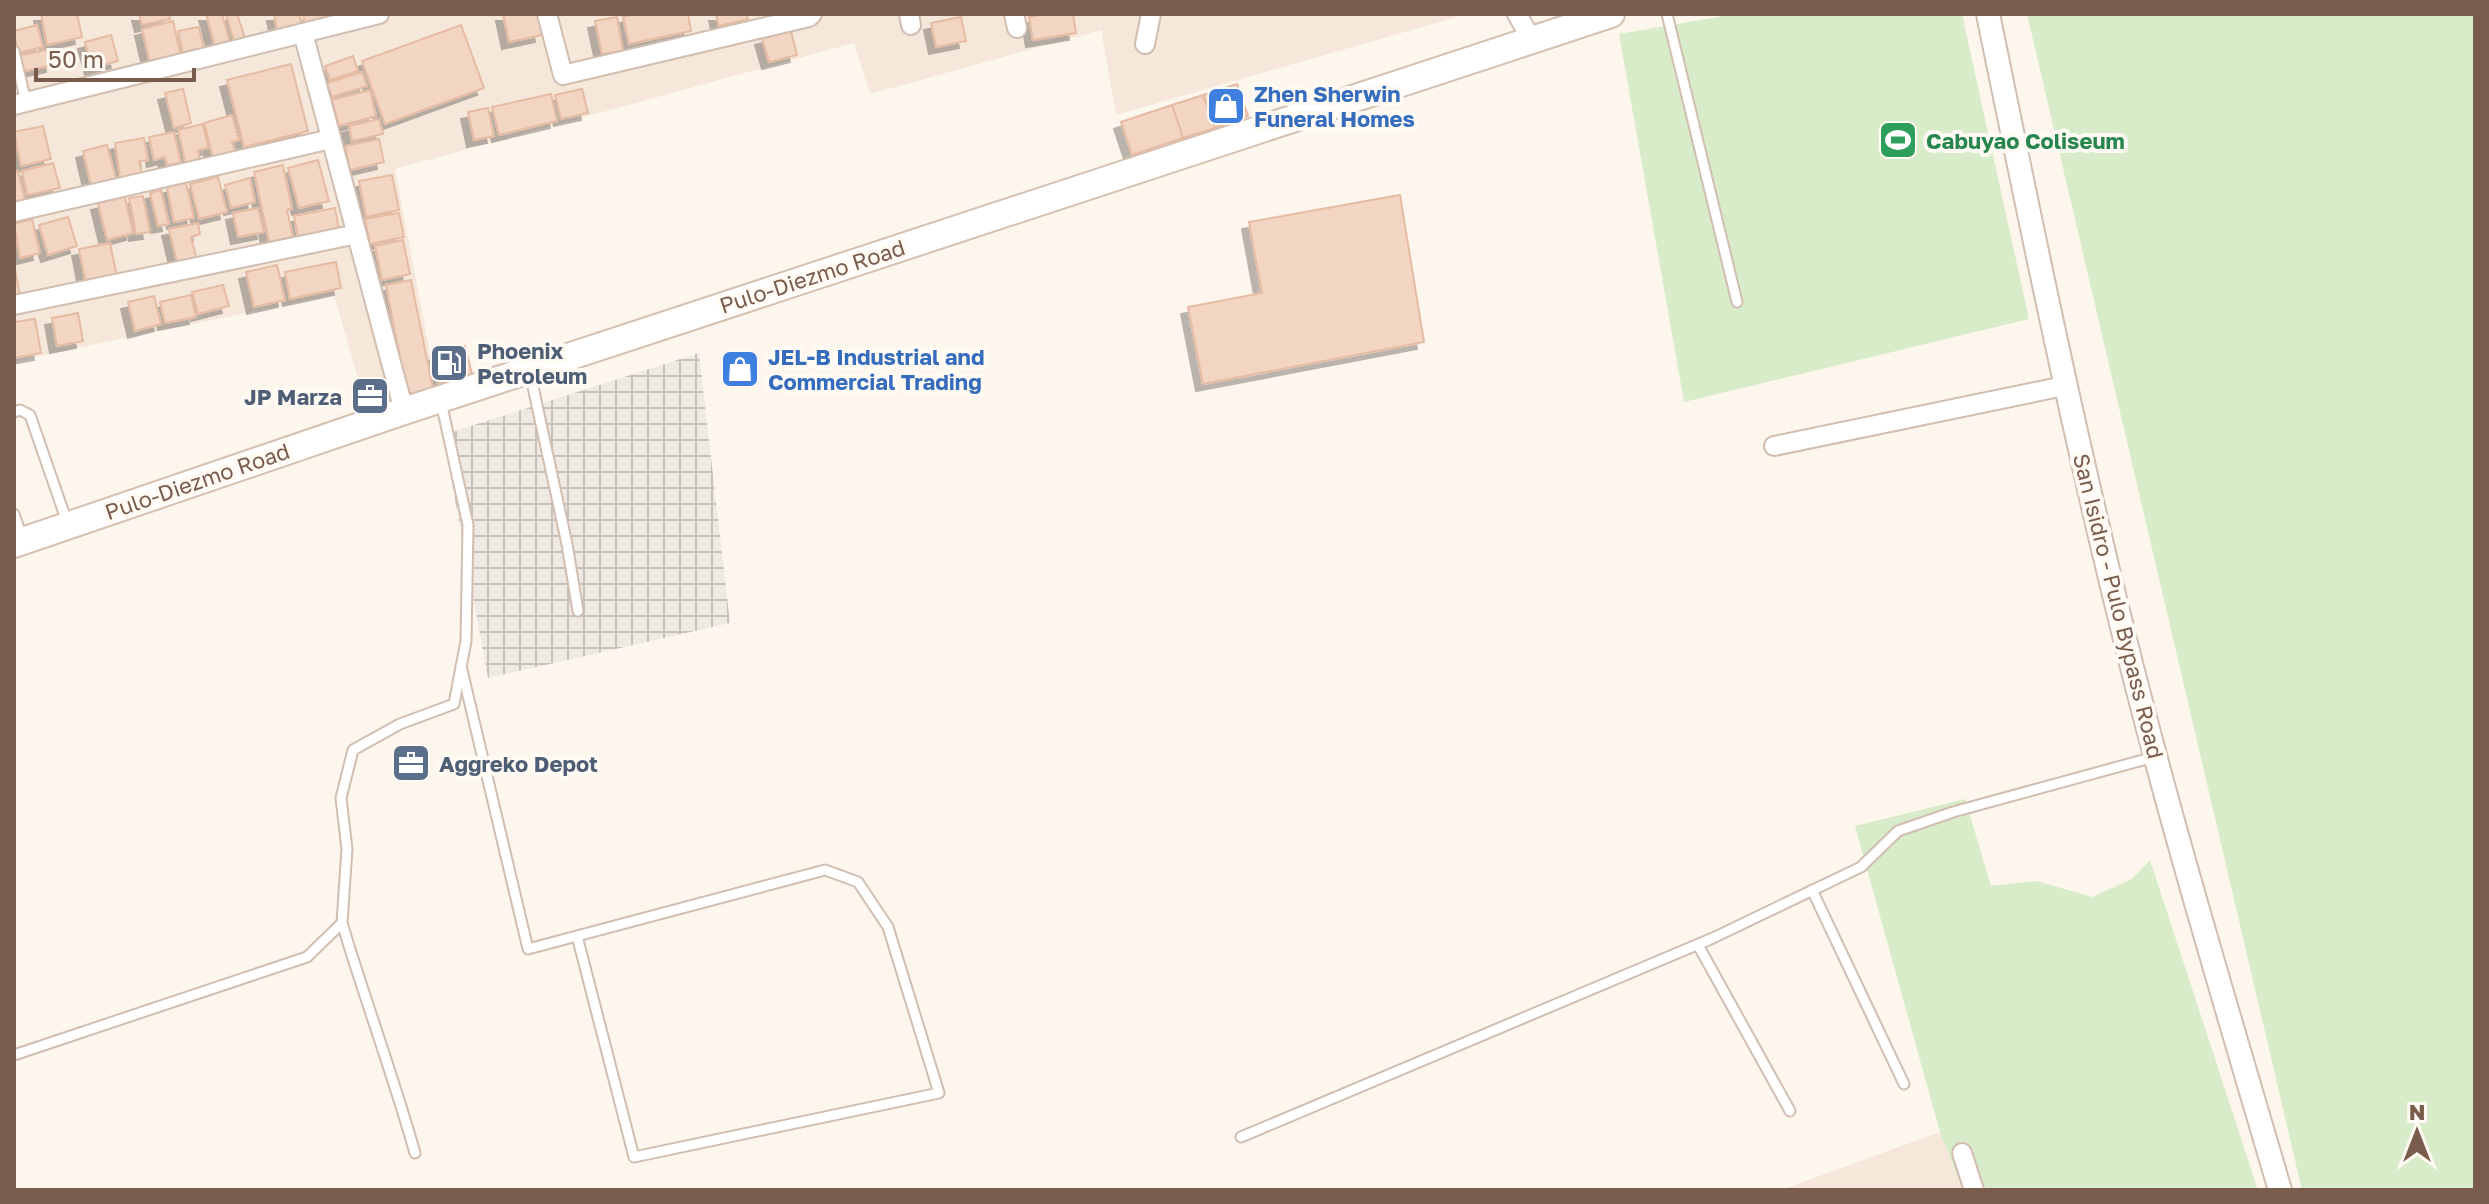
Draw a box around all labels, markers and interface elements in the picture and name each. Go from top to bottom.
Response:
scale bar [36,32,194,82]
text: 50 m [48,44,104,73]
place label: Zhen Sherwin Funeral Homes [1254,80,1415,132]
shop icon: Zhen Sherwin Funeral Homes [1205,85,1247,127]
sports icon: Cabuyao Coliseum [1877,119,1919,161]
place label: Cabuyao Coliseum [1926,127,2125,154]
street label: Pulo-Diezmo Road [716,233,908,319]
place label: Phoenix Petroleum [477,337,587,389]
fuel station icon: Phoenix Petroleum [428,342,470,384]
place label: JEL-B Industrial and Commercial Trading [768,343,984,395]
shop icon: JEL-B Industrial and Commercial Trading [719,348,761,390]
office icon: JP Marza [349,375,391,417]
place label: JP Marza [244,383,342,410]
street label: Pulo-Diezmo Road [101,437,293,525]
street label: San Isidro - Pulo Bypass Road [2068,451,2170,761]
office icon: Aggreko Depot [390,742,432,784]
place label: Aggreko Depot [439,750,598,777]
north arrow [2377,1092,2457,1172]
text: N [2409,1098,2425,1125]

